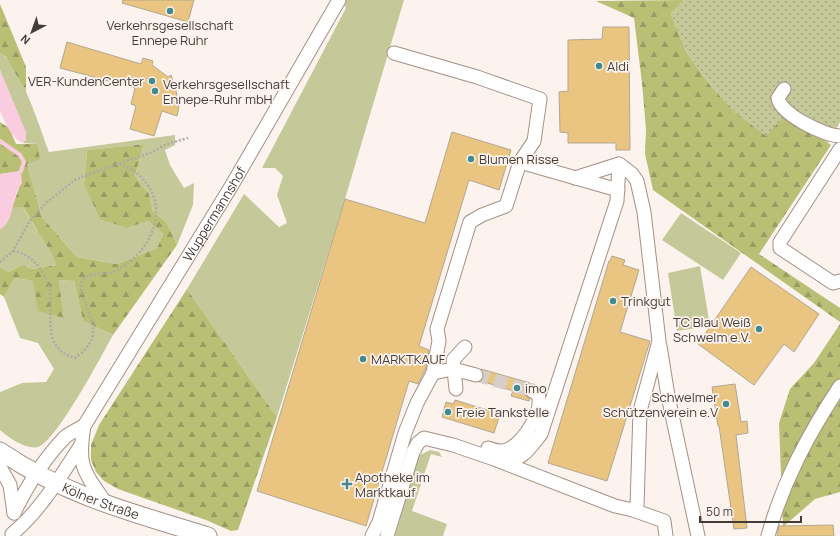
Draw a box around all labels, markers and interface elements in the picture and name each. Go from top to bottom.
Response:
marker: Verkehrsgesellschaft Ennepe Ruhr [165,6,175,16]
north arrow [12,12,52,52]
place label: Verkehrsgesellschaft Ennepe Ruhr [107,16,233,49]
text: N [17,32,33,48]
place label: Aldi [607,57,629,75]
marker: Aldi [594,61,604,71]
place label: VER-KundenCenter [28,72,144,90]
place label: Verkehrsgesellschaft Ennepe-Ruhr mbH [163,75,290,108]
marker: VER-KundenCenter [147,76,157,86]
marker: Verkehrsgesellschaft Ennepe-Ruhr mbH [150,86,160,96]
place label: Blumen Risse [479,150,559,168]
marker: Blumen Risse [466,154,476,164]
street label: Wuppermannshof [178,163,250,265]
place label: Trinkgut [621,292,671,310]
marker: Trinkgut [608,296,618,306]
place label: TC Blau Weiß Schwelm e.V. [673,313,751,346]
marker: TC Blau Weiß Schwelm e.V. [754,324,764,334]
place label: MARKTKAUF [371,350,446,368]
marker: MARKTKAUF [358,354,368,364]
place label: imo [525,379,547,397]
marker: imo [512,383,522,393]
place label: Schwelmer Schützenverein e.V [603,388,718,421]
marker: Schwelmer Schützenverein e.V [721,399,731,409]
place label: Freie Tankstelle [456,403,549,421]
marker: Freie Tankstelle [443,407,453,417]
place label: Apotheke im Marktkauf [355,468,430,501]
street label: Kölner Straße [60,478,142,524]
marker: Apotheke im Marktkauf [342,479,352,489]
scale bar [700,498,801,524]
text: 50 m [706,503,733,520]

